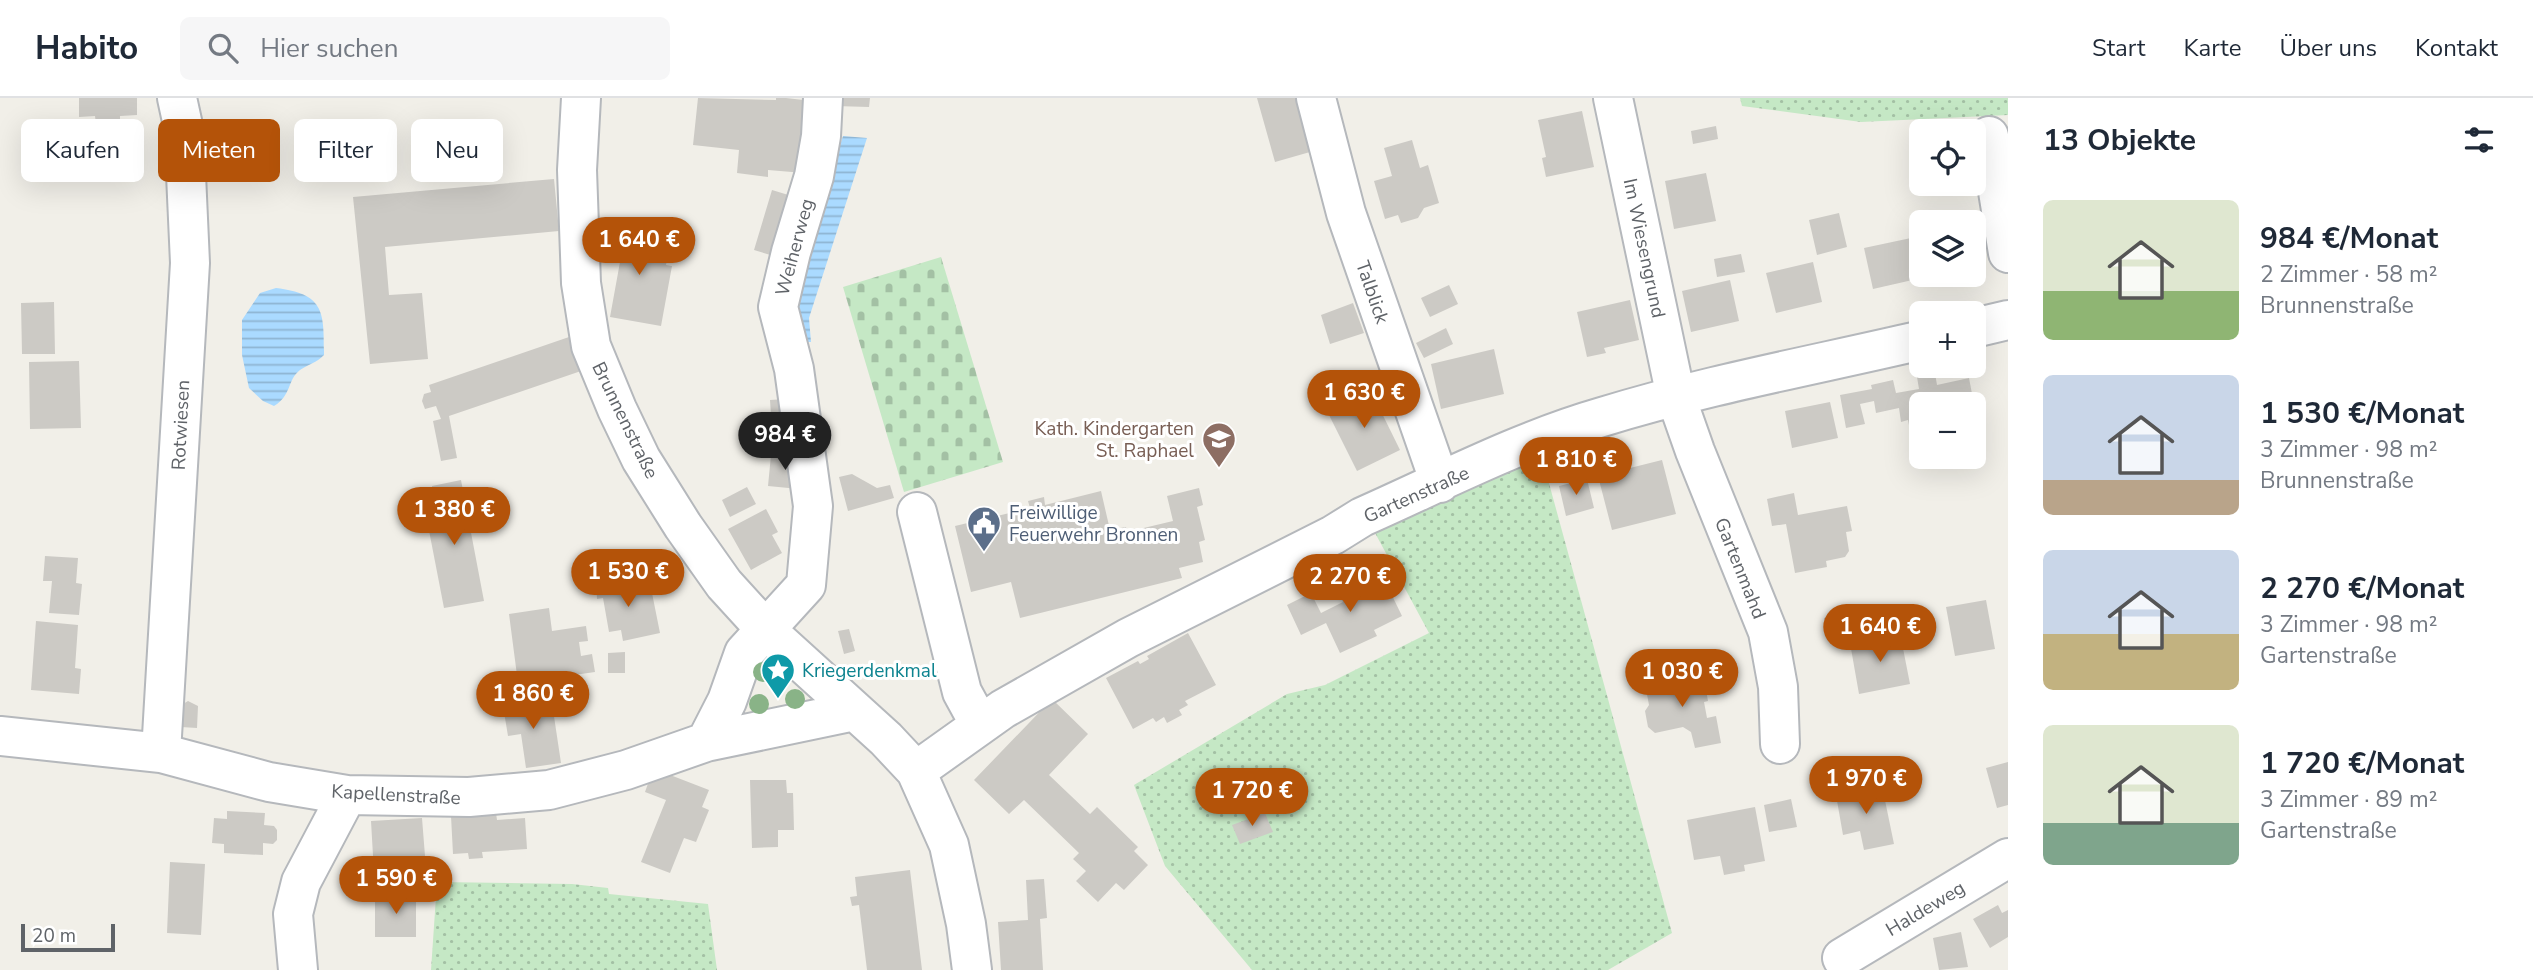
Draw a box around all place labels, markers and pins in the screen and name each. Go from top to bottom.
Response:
pin: 1 640 € [574,218,704,277]
pin: 1 630 € [1299,370,1429,430]
pin: 984 € [736,412,834,472]
place label: Kath. Kindergarten St. Raphael [1034,416,1194,464]
school or university icon: Kath. Kindergarten St. Raphael [1200,420,1238,469]
pin: 1 810 € [1511,438,1641,497]
pin: 1 380 € [389,488,519,547]
place label: Freiwillige Feuerwehr Bronnen [1009,500,1178,548]
public building icon: Freiwillige Feuerwehr Bronnen [965,504,1003,553]
pin: 1 530 € [563,550,693,609]
pin: 2 270 € [1285,554,1415,614]
pin: 1 640 € [1815,604,1945,664]
pin: 1 030 € [1617,650,1747,709]
place icon: Kriegerdenkmal [759,651,797,700]
place label: Kriegerdenkmal [802,658,937,684]
pin: 1 860 € [468,672,598,731]
pin: 1 970 € [1801,756,1931,816]
pin: 1 720 € [1187,768,1317,828]
pin: 1 590 € [331,856,461,916]

